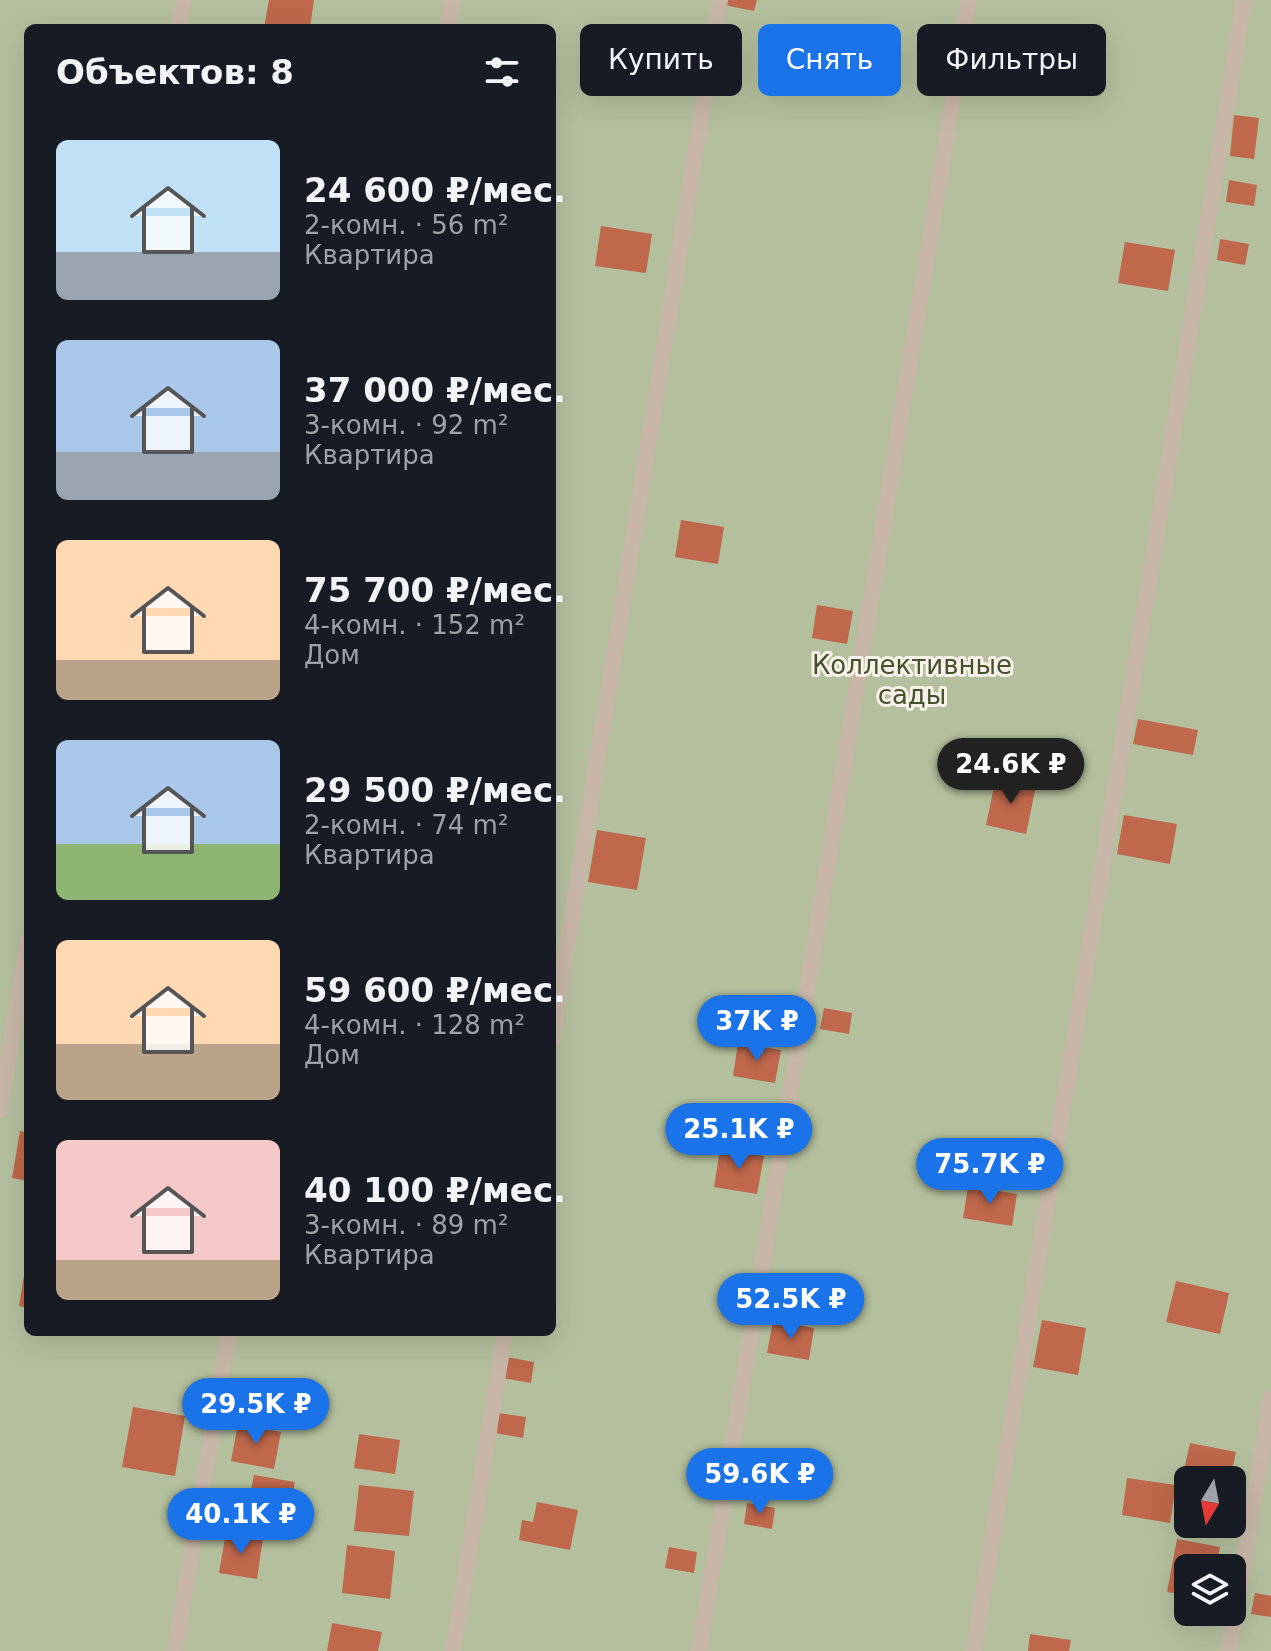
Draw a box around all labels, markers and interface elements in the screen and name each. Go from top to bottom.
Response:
chip: Купить [580,24,742,96]
chip: Снять [758,24,901,96]
chip: Фильтры [917,24,1106,96]
icon: filters [480,50,524,94]
text: Объектов: 8 [56,52,294,92]
text: 24 600 ₽/мес. [304,170,566,210]
icon: home [120,172,216,268]
text: 2-комн. · 56 m² [304,210,508,240]
text: Квартира [304,240,435,270]
text: 37 000 ₽/мес. [304,370,566,410]
icon: home [120,372,216,468]
text: 3-комн. · 92 m² [304,410,508,440]
text: Квартира [304,440,435,470]
text: 75 700 ₽/мес. [304,570,566,610]
icon: home [120,572,216,668]
text: 4-комн. · 152 m² [304,610,525,640]
text: Дом [304,640,360,670]
park label: Коллективные сады [812,650,1012,710]
pin: 24.6K ₽ [937,738,1085,806]
text: 24.6K ₽ [955,749,1067,779]
text: 29 500 ₽/мес. [304,770,566,810]
icon: home [120,772,216,868]
text: 2-комн. · 74 m² [304,810,508,840]
text: Квартира [304,840,435,870]
text: 59 600 ₽/мес. [304,970,566,1010]
icon: home [120,972,216,1068]
pin: 37K ₽ [701,995,813,1063]
text: 37K ₽ [715,1006,799,1036]
text: 4-комн. · 128 m² [304,1010,525,1040]
text: Дом [304,1040,360,1070]
pin: 25.1K ₽ [665,1103,813,1171]
text: 25.1K ₽ [683,1114,795,1144]
pin: 75.7K ₽ [916,1138,1064,1206]
text: 75.7K ₽ [934,1149,1046,1179]
text: 40 100 ₽/мес. [304,1170,566,1210]
icon: home [120,1172,216,1268]
text: 3-комн. · 89 m² [304,1210,508,1240]
text: Квартира [304,1240,435,1270]
pin: 52.5K ₽ [717,1273,865,1341]
text: 52.5K ₽ [735,1284,847,1314]
pin: 29.5K ₽ [182,1378,330,1446]
text: 29.5K ₽ [200,1389,312,1419]
pin: 59.6K ₽ [686,1448,834,1516]
text: 59.6K ₽ [704,1459,816,1489]
north arrow [1174,1466,1246,1538]
map controls [1174,1466,1246,1626]
pin: 40.1K ₽ [167,1488,315,1556]
text: 40.1K ₽ [185,1499,297,1529]
button: layers [1174,1554,1246,1626]

